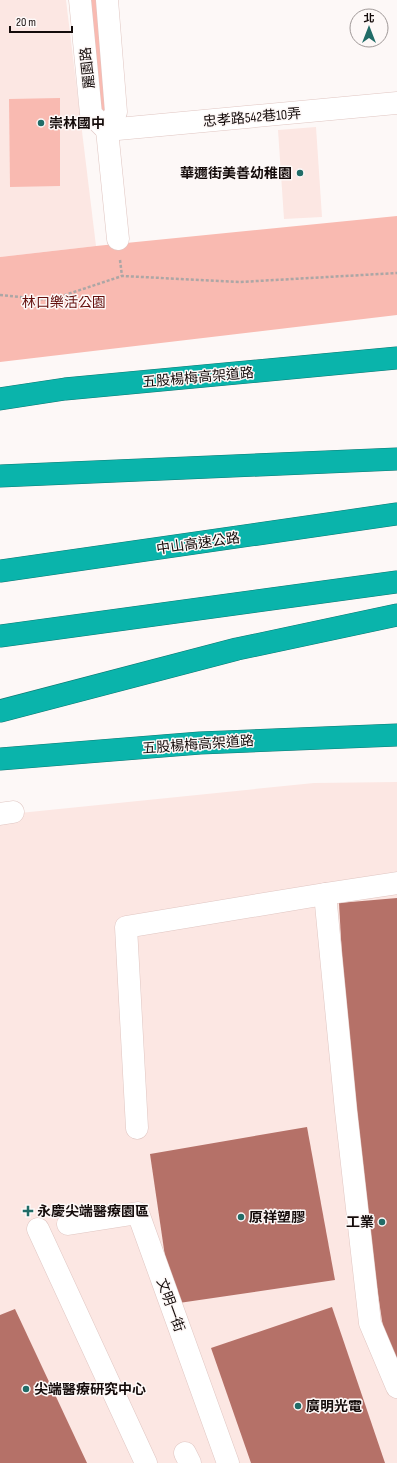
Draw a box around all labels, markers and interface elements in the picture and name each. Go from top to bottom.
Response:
scale bar [10,8,72,34]
north arrow [349,8,389,48]
text: 北 [364,12,375,25]
text: 20 m [16,15,36,30]
street label: 麗園路 [77,46,98,90]
street label: 忠孝路542巷10弄 [202,105,302,130]
place label: 崇林國中 [49,115,105,132]
marker: 崇林國中 [36,118,46,128]
place label: 華邇街美善幼稚園 [180,165,292,182]
marker: 華邇街美善幼稚園 [295,168,305,178]
park label: 林口樂活公園 [22,294,106,311]
street label: 五股楊梅高架道路 [142,364,255,391]
street label: 中山高速公路 [155,529,241,558]
street label: 五股楊梅高架道路 [142,732,254,757]
place label: 永慶尖端醫療園區 [37,1203,149,1220]
marker: 永慶尖端醫療園區 [22,1205,34,1217]
place label: 原祥塑膠 [249,1209,305,1226]
marker: 原祥塑膠 [236,1212,246,1222]
place label: 工業 [346,1214,374,1231]
marker: 工業 [377,1217,387,1227]
street label: 文明一街 [153,1276,188,1334]
place label: 尖端醫療研究中心 [34,1381,146,1398]
marker: 尖端醫療研究中心 [21,1384,31,1394]
place label: 廣明光電 [306,1398,362,1415]
marker: 廣明光電 [293,1401,303,1411]

